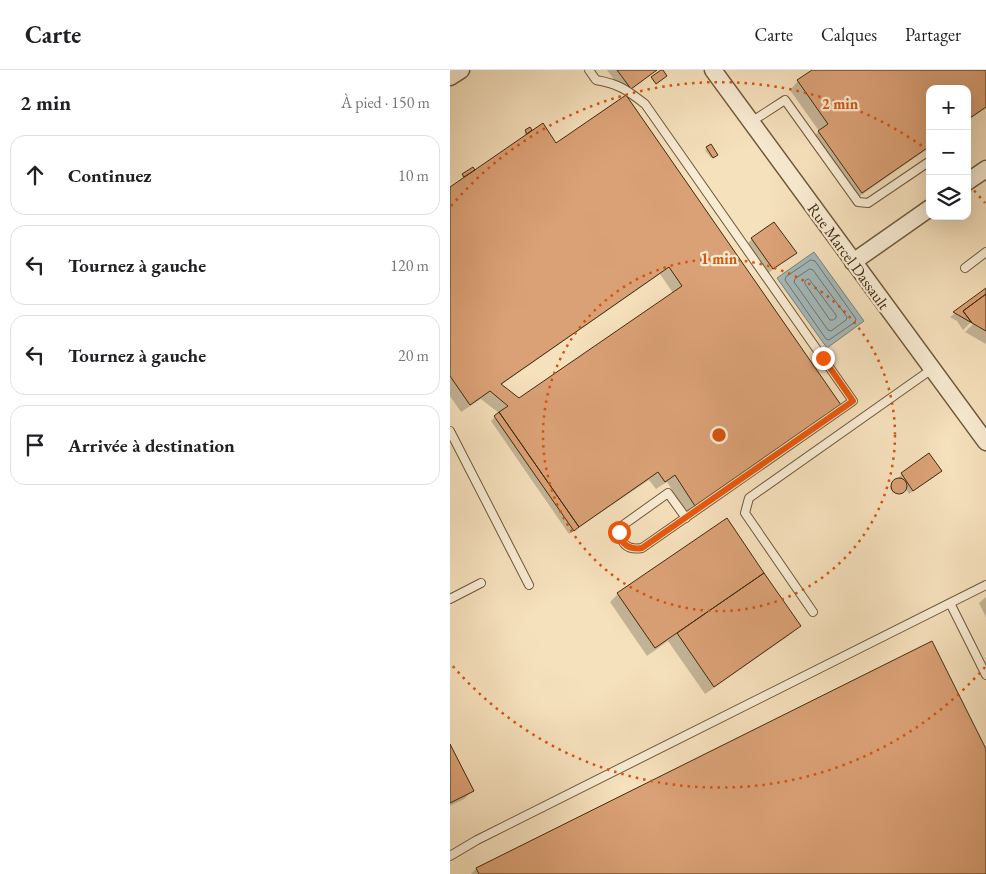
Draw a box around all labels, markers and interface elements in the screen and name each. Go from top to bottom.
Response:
text: Carte [25,19,81,50]
text: Carte [754,23,793,46]
text: Calques [821,23,877,46]
text: Partager [905,23,961,46]
map controls [926,85,971,220]
button: + [926,85,971,130]
text: 2 min [20,89,71,116]
text: À pied · 150 m [341,92,430,113]
text: 2 min [822,94,859,113]
button: − [926,130,971,175]
icon: ahead [21,161,49,189]
text: Continuez [68,163,152,188]
text: 10 m [398,165,429,186]
button: layers [926,175,971,220]
street label: Rue Marcel Dassault [803,199,894,314]
text: 1 min [701,249,738,268]
icon: left [21,251,49,279]
text: Tournez à gauche [68,253,206,278]
text: 120 m [390,255,429,276]
icon: left [21,341,49,369]
text: Tournez à gauche [68,343,206,368]
text: 20 m [398,345,429,366]
route end [812,347,835,370]
centre of rings [710,426,728,444]
icon: arrive [21,431,49,459]
text: Arrivée à destination [68,433,235,458]
route start [608,521,631,544]

